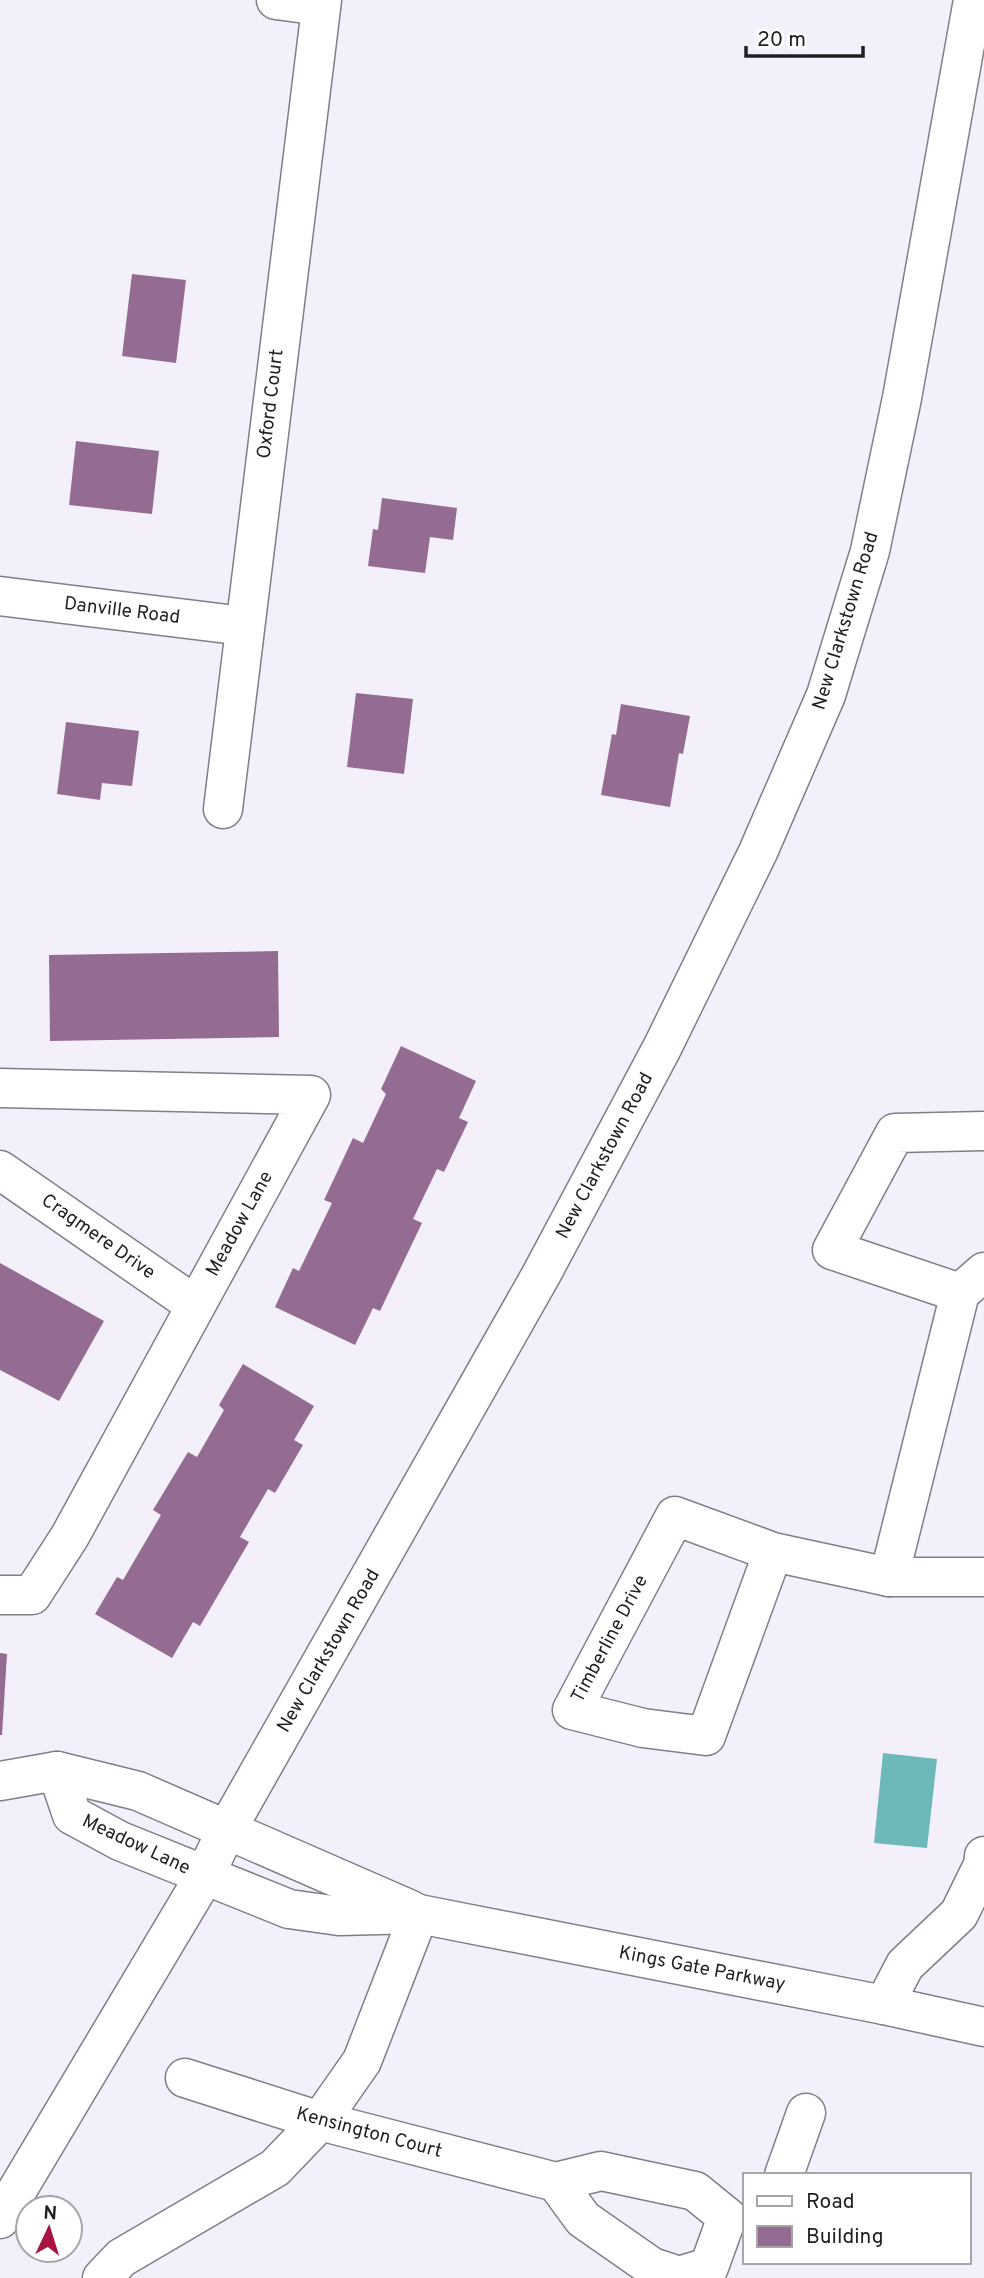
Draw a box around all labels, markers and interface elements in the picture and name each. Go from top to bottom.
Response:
scale bar [746,14,863,58]
text: 20 m [757,27,806,54]
street label: Oxford Court [252,348,290,460]
street label: New Clarkstown Road [807,529,885,713]
street label: Danville Road [63,592,181,630]
street label: New Clarkstown Road [551,1069,659,1243]
street label: Meadow Lane [201,1167,279,1281]
street label: Cragmere Drive [36,1189,160,1285]
street label: New Clarkstown Road [272,1565,386,1737]
street label: Timberline Drive [566,1571,654,1707]
street label: Meadow Lane [78,1809,194,1881]
street label: Kings Gate Parkway [617,1941,787,1997]
street label: Kensington Court [293,2102,445,2164]
legend [743,2173,970,2264]
text: Road [806,2189,855,2216]
north arrow [14,2194,84,2264]
text: N [42,2202,58,2226]
text: Building [806,2224,884,2251]

